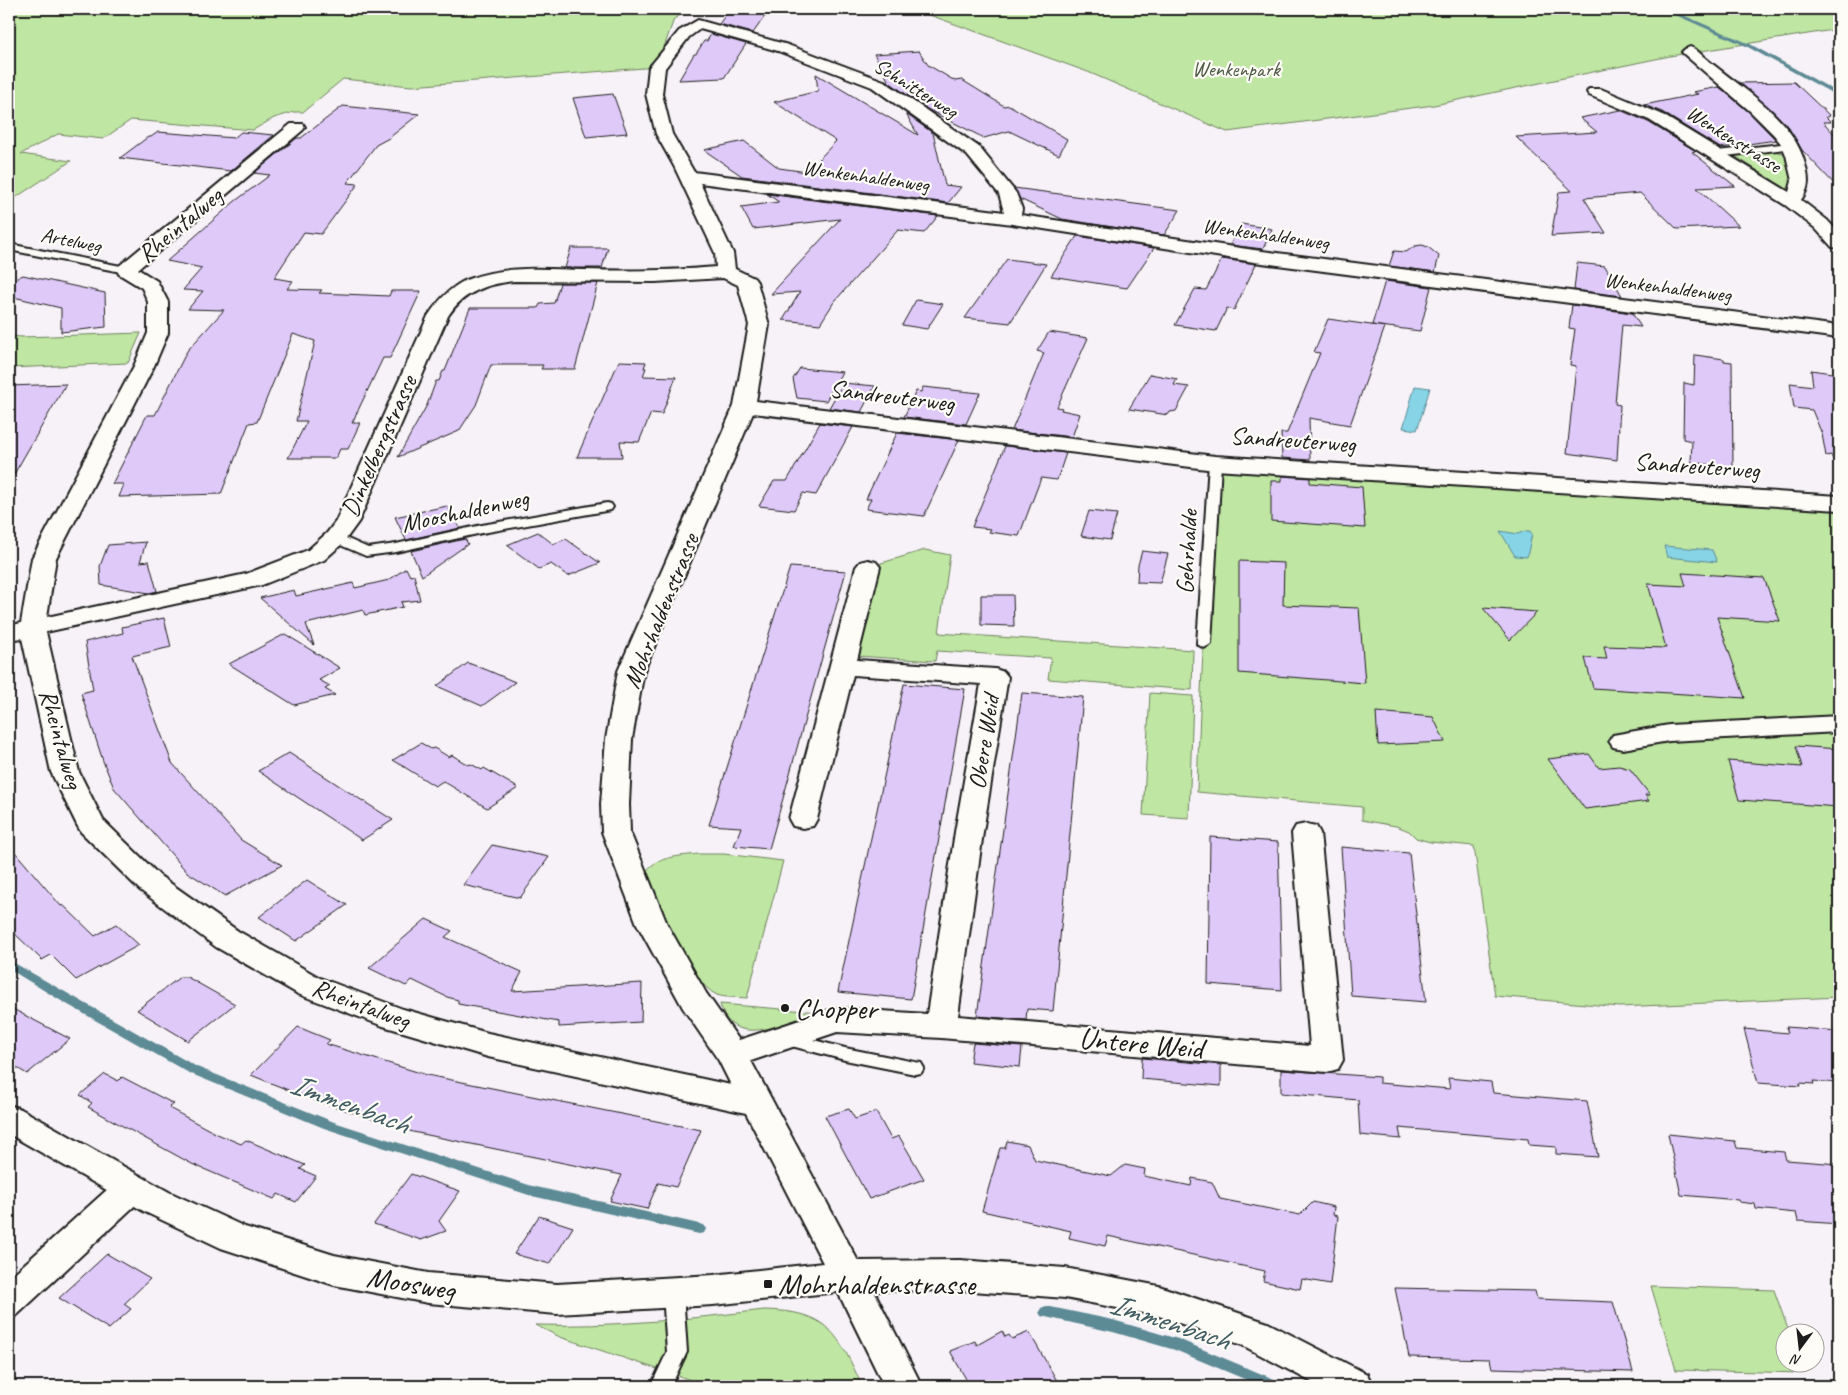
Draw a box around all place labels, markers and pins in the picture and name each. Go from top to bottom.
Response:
place label: Chopper [795,989,880,1027]
marker: Chopper [779,1002,791,1014]
place label: Mohrhaldenstrasse [778,1265,977,1303]
marker: Mohrhaldenstrasse [762,1278,774,1290]

